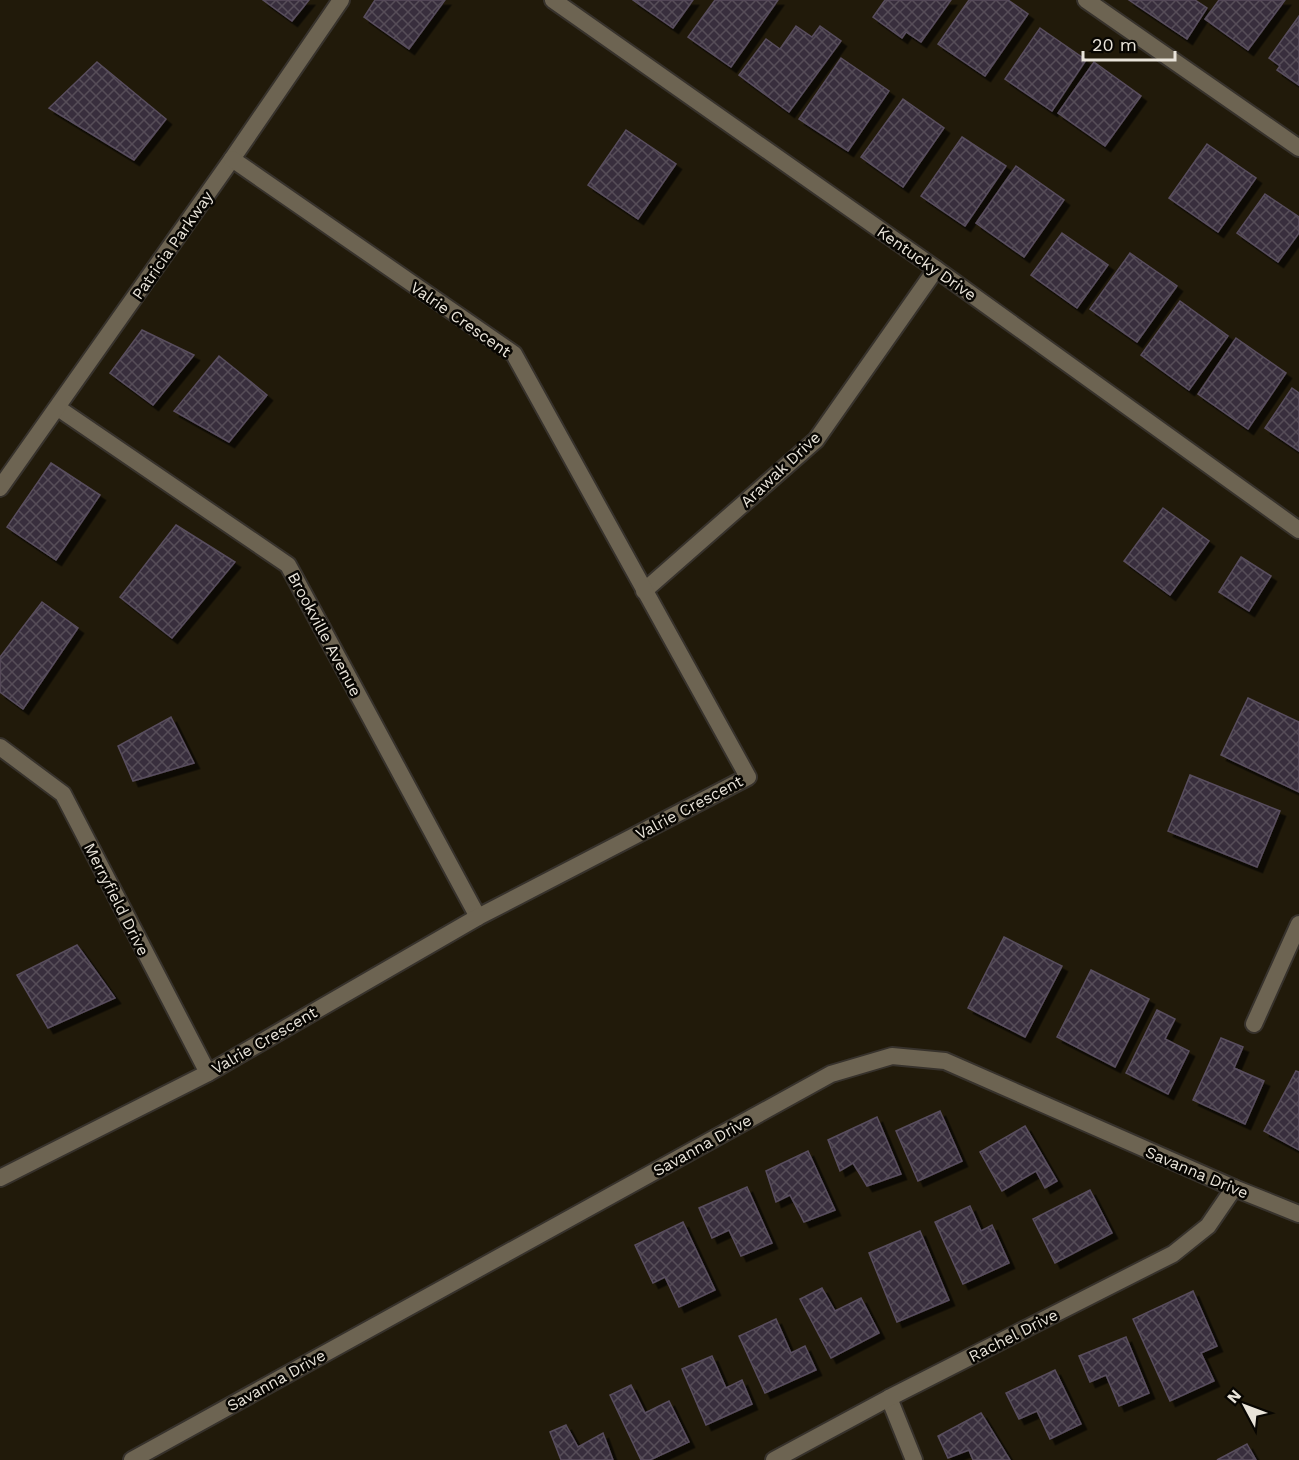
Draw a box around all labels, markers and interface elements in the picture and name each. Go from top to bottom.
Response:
scale bar [1083,24,1174,62]
text: 20 m [1092,34,1137,55]
street label: Patricia Parkway [128,187,217,303]
street label: Kentucky Drive [874,222,980,305]
street label: Valrie Crescent [407,278,515,361]
street label: Arawak Drive [737,428,824,511]
street label: Brookville Avenue [284,569,365,700]
street label: Valrie Crescent [632,771,746,844]
street label: Merryfield Drive [80,840,153,959]
street label: Valrie Crescent [208,1002,321,1078]
street label: Savanna Drive [650,1111,755,1180]
street label: Savanna Drive [1143,1142,1251,1203]
street label: Rachel Drive [966,1305,1061,1366]
street label: Savanna Drive [224,1346,329,1415]
north arrow [1215,1376,1275,1436]
text: N [1223,1386,1245,1407]

